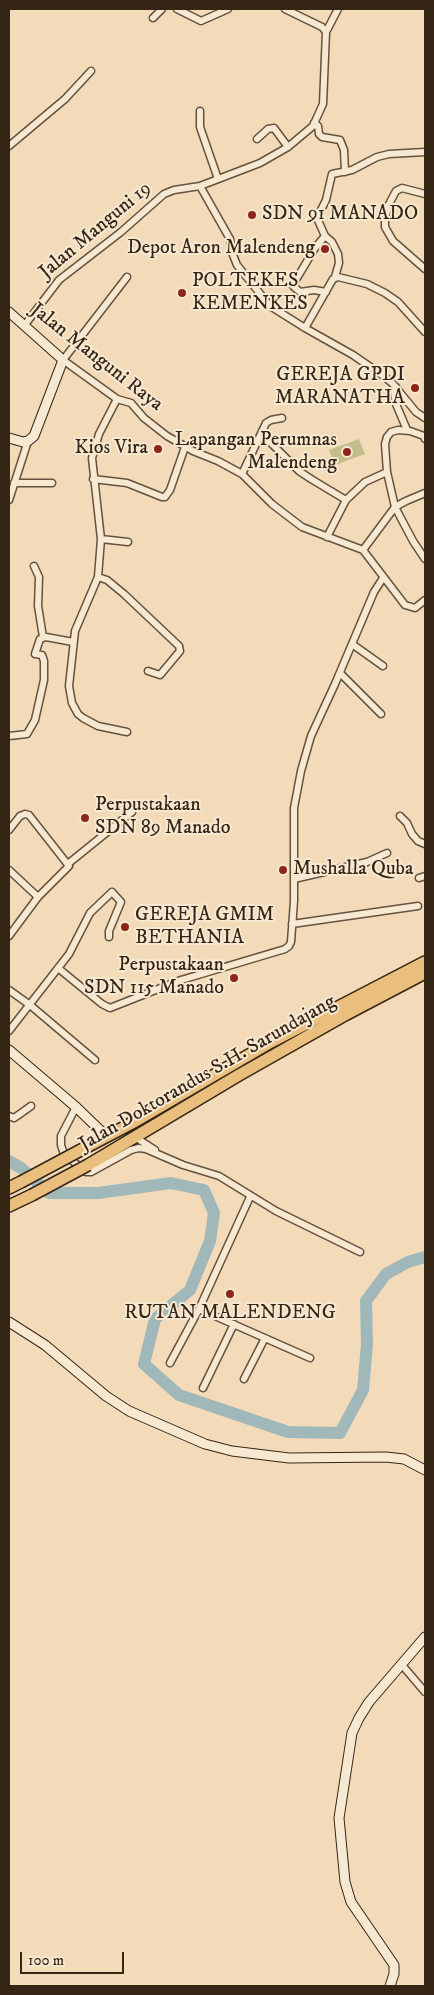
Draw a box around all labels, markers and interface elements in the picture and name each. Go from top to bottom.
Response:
street label: Jalan Manguni 19 [35,177,157,285]
place label: SDN 91 MANADO [262,203,418,227]
marker: SDN 91 MANADO [246,209,258,221]
place label: Depot Aron Malendeng [127,237,315,261]
marker: Depot Aron Malendeng [319,243,331,255]
place label: POLTEKES KEMENKES [192,270,308,317]
marker: POLTEKES KEMENKES [176,287,188,299]
street label: Jalan Manguni Raya [25,299,167,417]
place label: GEREJA GPDI MARANATHA [275,364,405,411]
marker: GEREJA GPDI MARANATHA [409,382,421,394]
place label: Lapangan Perumnas Malendeng [175,429,337,476]
place label: Kios Vira [74,437,148,461]
marker: Kios Vira [152,443,164,455]
marker: Lapangan Perumnas Malendeng [341,446,353,458]
place label: Perpustakaan SDN 89 Manado [95,794,231,841]
marker: Perpustakaan SDN 89 Manado [79,812,91,824]
place label: Mushalla Quba [293,858,413,882]
marker: Mushalla Quba [277,864,289,876]
place label: GEREJA GMIM BETHANIA [135,904,274,951]
marker: GEREJA GMIM BETHANIA [119,921,131,933]
place label: Perpustakaan SDN 115 Manado [84,954,224,1001]
marker: Perpustakaan SDN 115 Manado [228,972,240,984]
street label: Jalan Doktorandus S.H. Sarundajang [75,991,341,1157]
marker: RUTAN MALENDENG [224,1288,236,1300]
place label: RUTAN MALENDENG [124,1302,336,1326]
scale bar [22,1942,126,1974]
text: 100 m [28,1951,64,1970]

